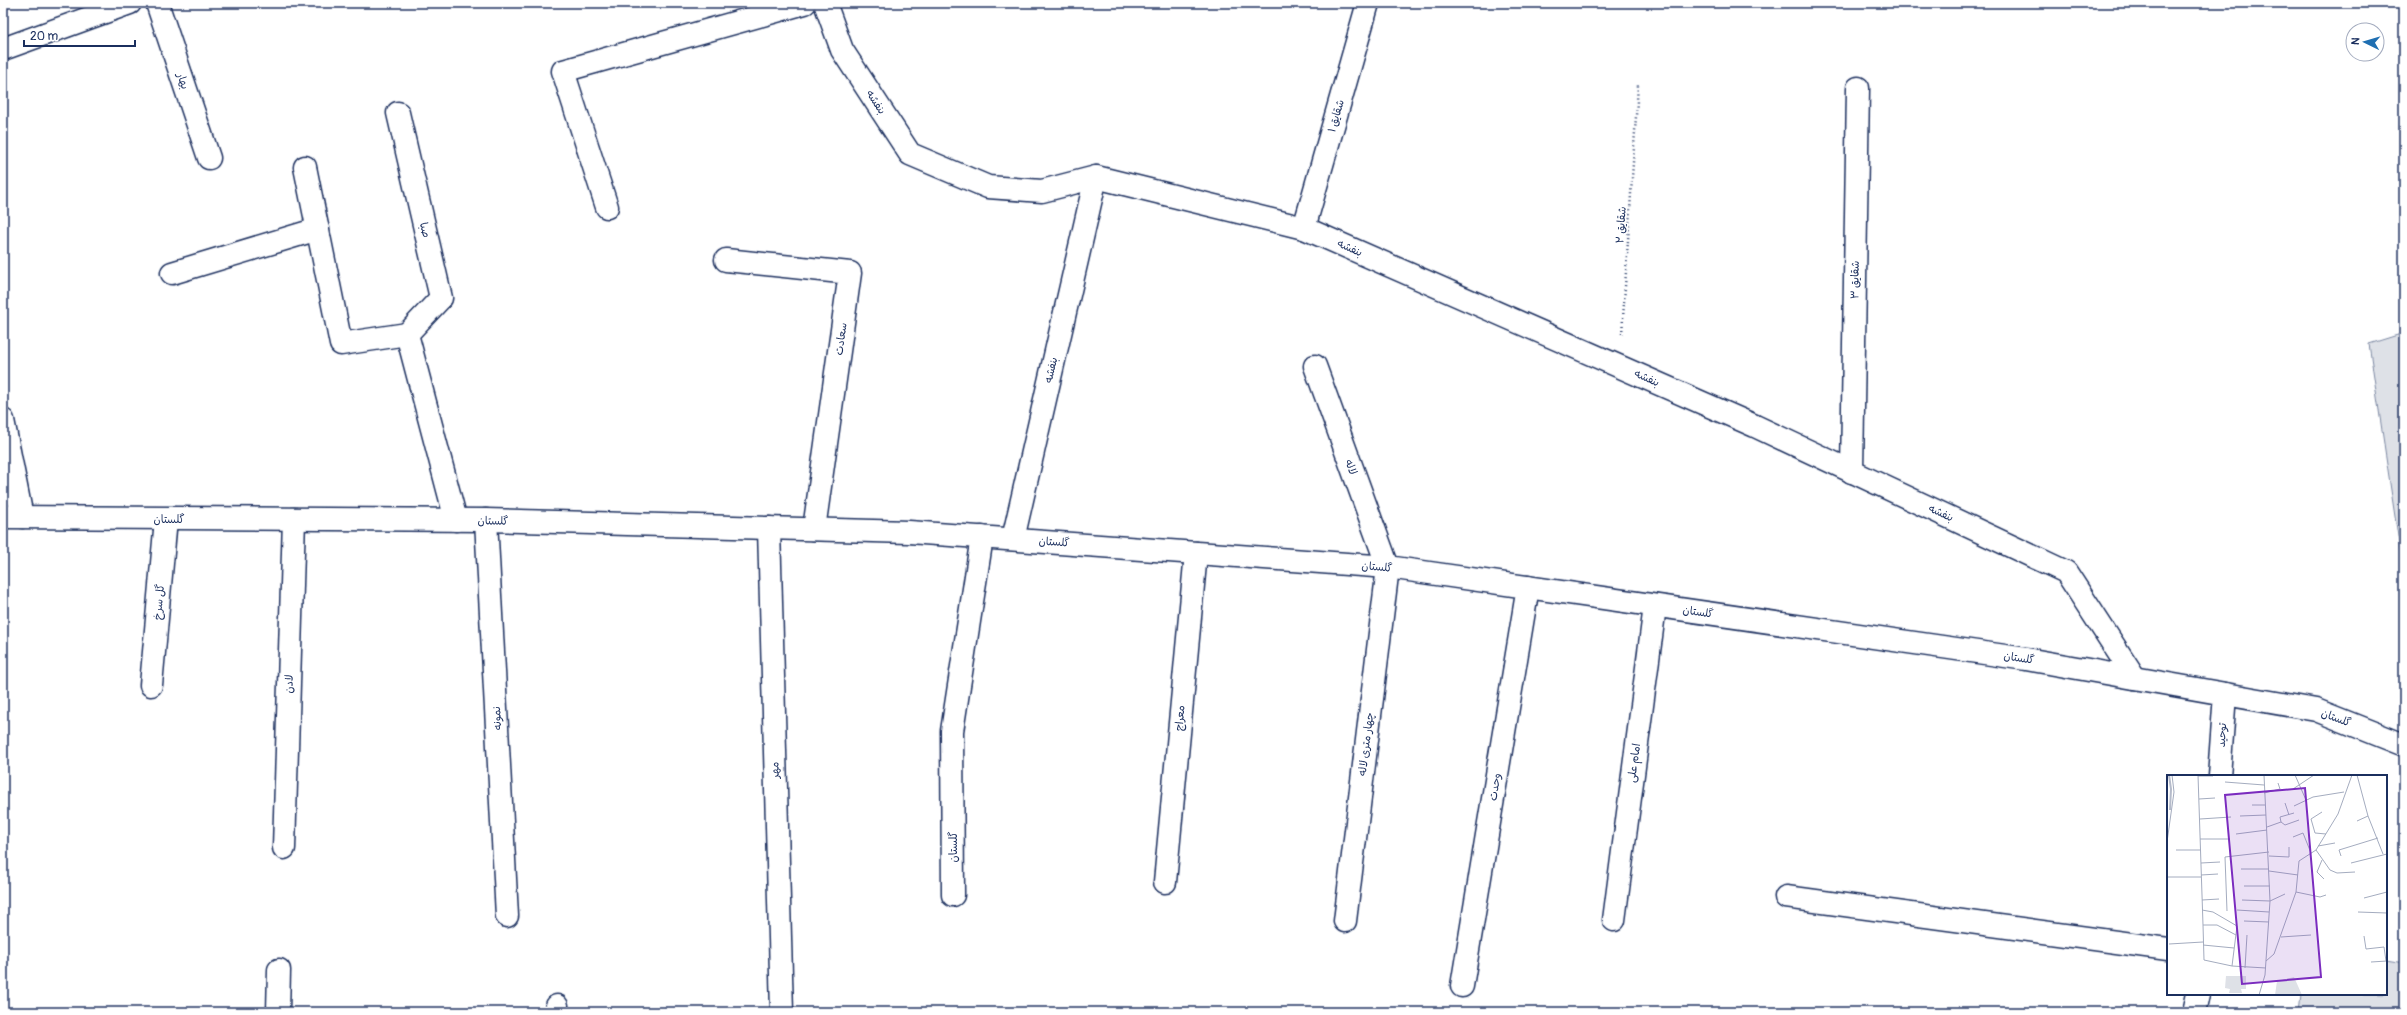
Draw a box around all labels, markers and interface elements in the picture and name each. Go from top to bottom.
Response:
scale bar [24,22,135,48]
north arrow [2345,22,2385,62]
text: 20 m [30,29,59,44]
text: N [2349,36,2362,45]
street label: بهار [173,70,192,91]
street label: بنفشه [863,87,889,117]
street label: شقایق ۱ [1325,98,1347,134]
street label: شقایق ۲ [1613,206,1629,244]
street label: صبا [416,221,433,239]
street label: بنفشه [1335,237,1365,260]
street label: شقایق ۳ [1848,261,1862,299]
street label: سعادت [832,322,850,356]
street label: بنفشه [1042,356,1061,384]
street label: بنفشه [1632,367,1662,390]
street label: لاله [1342,458,1360,476]
street label: بنفشه [1926,502,1956,525]
street label: گلستان [154,513,185,526]
street label: گلستان [477,514,509,528]
street label: گلستان [1038,534,1070,550]
street label: گلستان [1361,559,1393,575]
street label: گل سرخ [151,583,168,621]
street label: گلستان [1682,603,1714,621]
street label: گلستان [2003,649,2035,667]
street label: لادن [282,674,296,694]
street label: نمونه [490,705,505,731]
street label: معراج [1172,705,1189,732]
street label: گلستان [2319,706,2353,730]
street label: چهار متری لاله [1356,712,1376,776]
street label: توحید [2215,722,2230,748]
street label: امام علی [1625,742,1645,784]
street label: مهر [768,761,782,780]
street label: وحدت [1486,772,1504,802]
inset map [2167,775,2387,995]
street label: گلستان [947,831,960,862]

